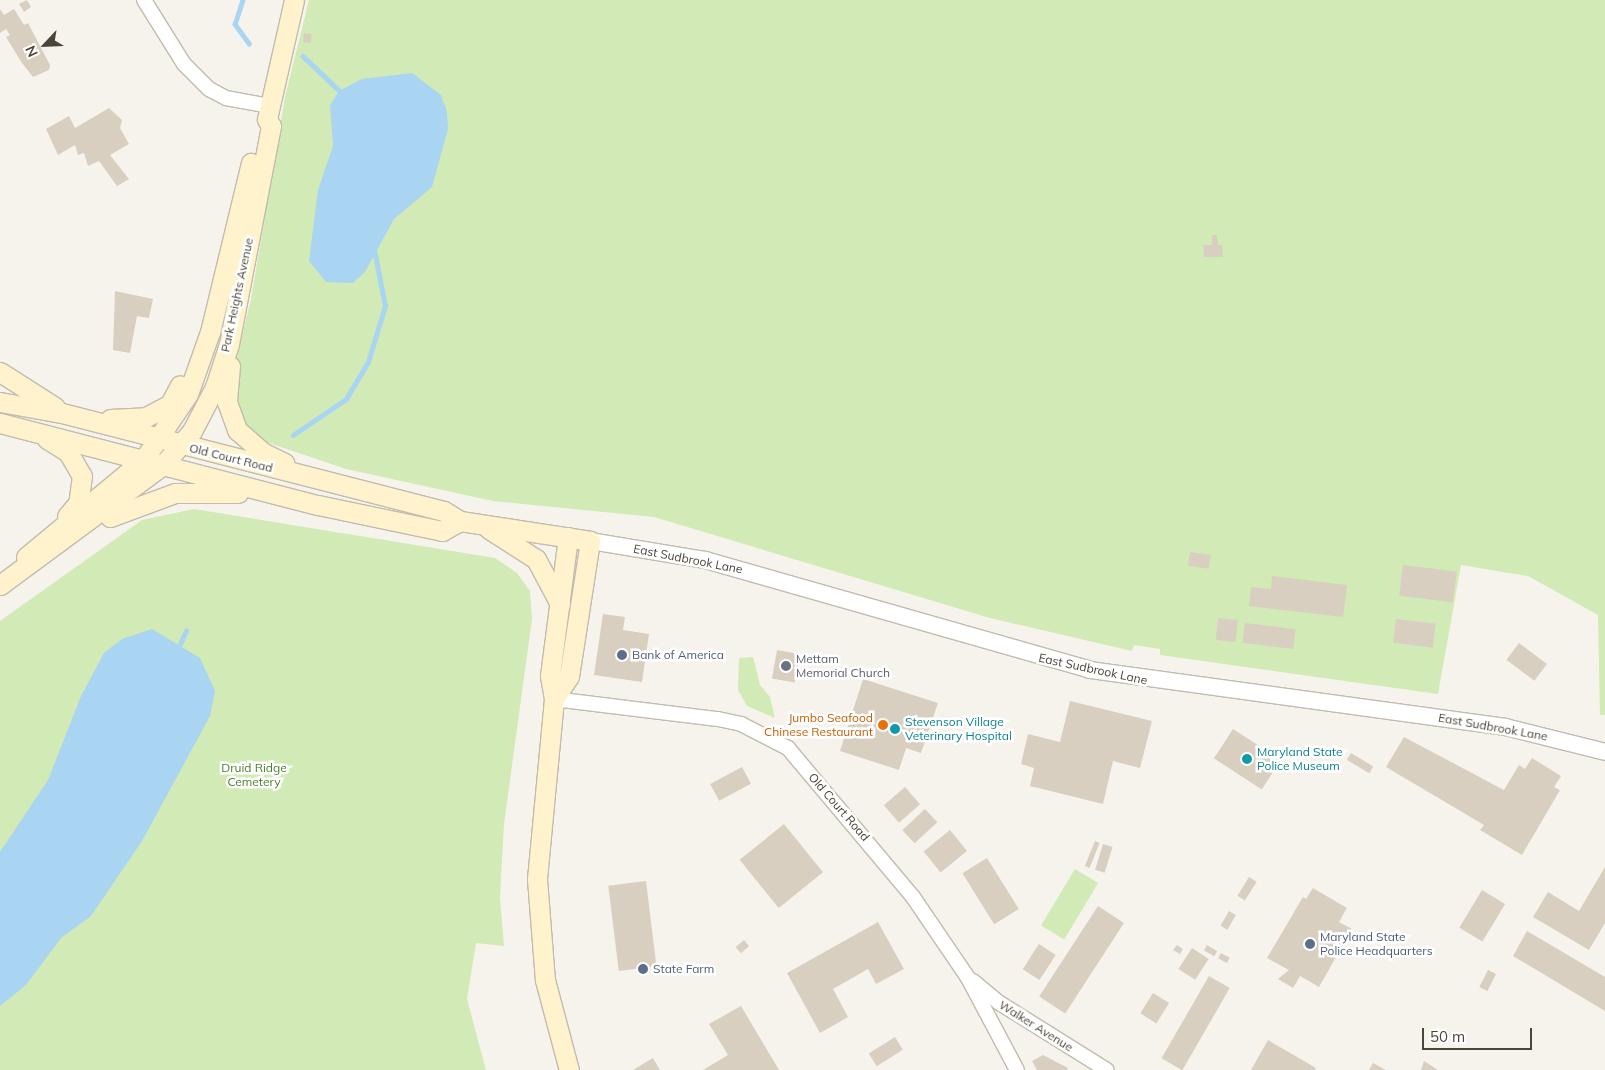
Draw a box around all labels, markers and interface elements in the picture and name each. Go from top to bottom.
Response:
north arrow [20,20,70,70]
text: N [21,43,42,60]
street label: Park Heights Avenue [218,237,256,353]
street label: Old Court Road [188,441,274,475]
street label: East Sudbrook Lane [632,541,744,577]
place label: Bank of America [632,648,724,662]
marker: Bank of America [616,649,628,661]
street label: East Sudbrook Lane [1037,650,1149,688]
place label: Mettam Memorial Church [796,652,890,680]
marker: Mettam Memorial Church [780,660,792,672]
street label: East Sudbrook Lane [1437,710,1549,744]
place label: Jumbo Seafood Chinese Restaurant [764,711,873,739]
place label: Stevenson Village Veterinary Hospital [905,715,1012,743]
marker: Jumbo Seafood Chinese Restaurant [877,719,889,731]
marker: Stevenson Village Veterinary Hospital [889,723,901,735]
place label: Maryland State Police Museum [1257,745,1343,773]
marker: Maryland State Police Museum [1241,753,1253,765]
park label: Druid Ridge Cemetery [221,761,287,789]
street label: Old Court Road [806,770,872,844]
place label: Maryland State Police Headquarters [1320,930,1433,958]
marker: Maryland State Police Headquarters [1304,938,1316,950]
place label: State Farm [653,962,714,976]
marker: State Farm [637,963,649,975]
street label: Walker Avenue [996,997,1076,1055]
scale bar [1425,1018,1535,1050]
text: 50 m [1430,1027,1465,1046]

